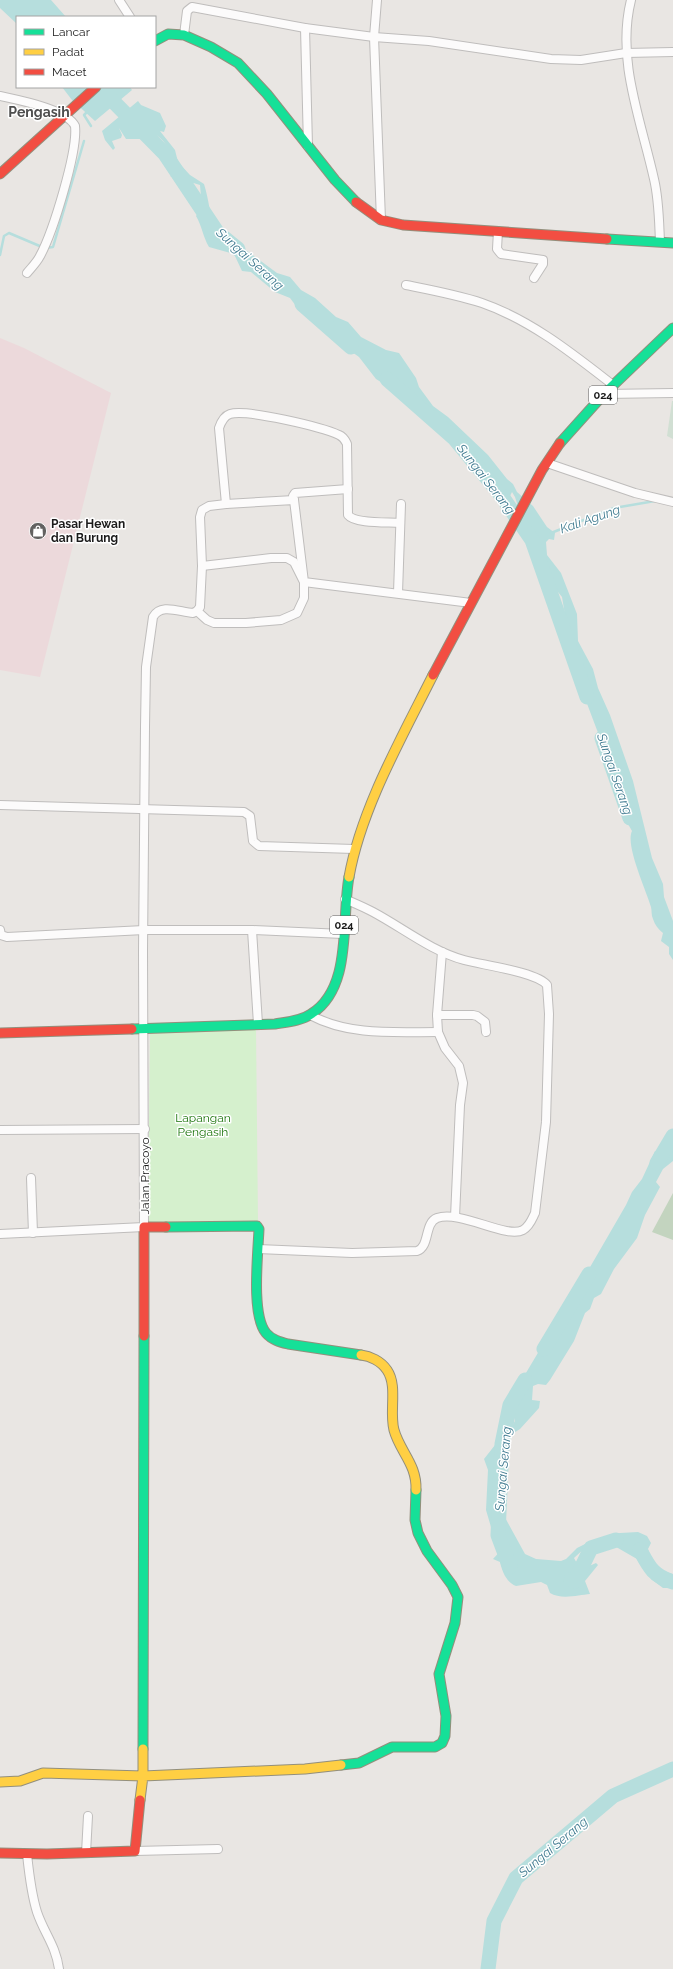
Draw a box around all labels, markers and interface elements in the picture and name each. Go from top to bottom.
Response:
legend [16,16,156,88]
text: Lancar [52,25,91,39]
text: Padat [52,45,84,59]
text: Macet [52,65,87,79]
district label: Pengasih [8,104,70,120]
water label: Sungai Serang [213,224,287,293]
road number: 024 [589,386,617,404]
water label: Sungai Serang [453,440,518,517]
water label: Kali Agung [558,502,622,536]
place label: Pasar Hewan dan Burung [51,517,125,545]
shop icon: Pasar Hewan dan Burung [28,521,48,541]
water label: Sungai Serang [594,730,636,817]
road number: 024 [330,916,358,934]
park label: Lapangan Pengasih [175,1111,231,1139]
street label: Jalan Pracoyo [138,1137,152,1215]
water label: Sungai Serang [492,1426,514,1513]
water label: Sungai Serang [515,1814,591,1881]

